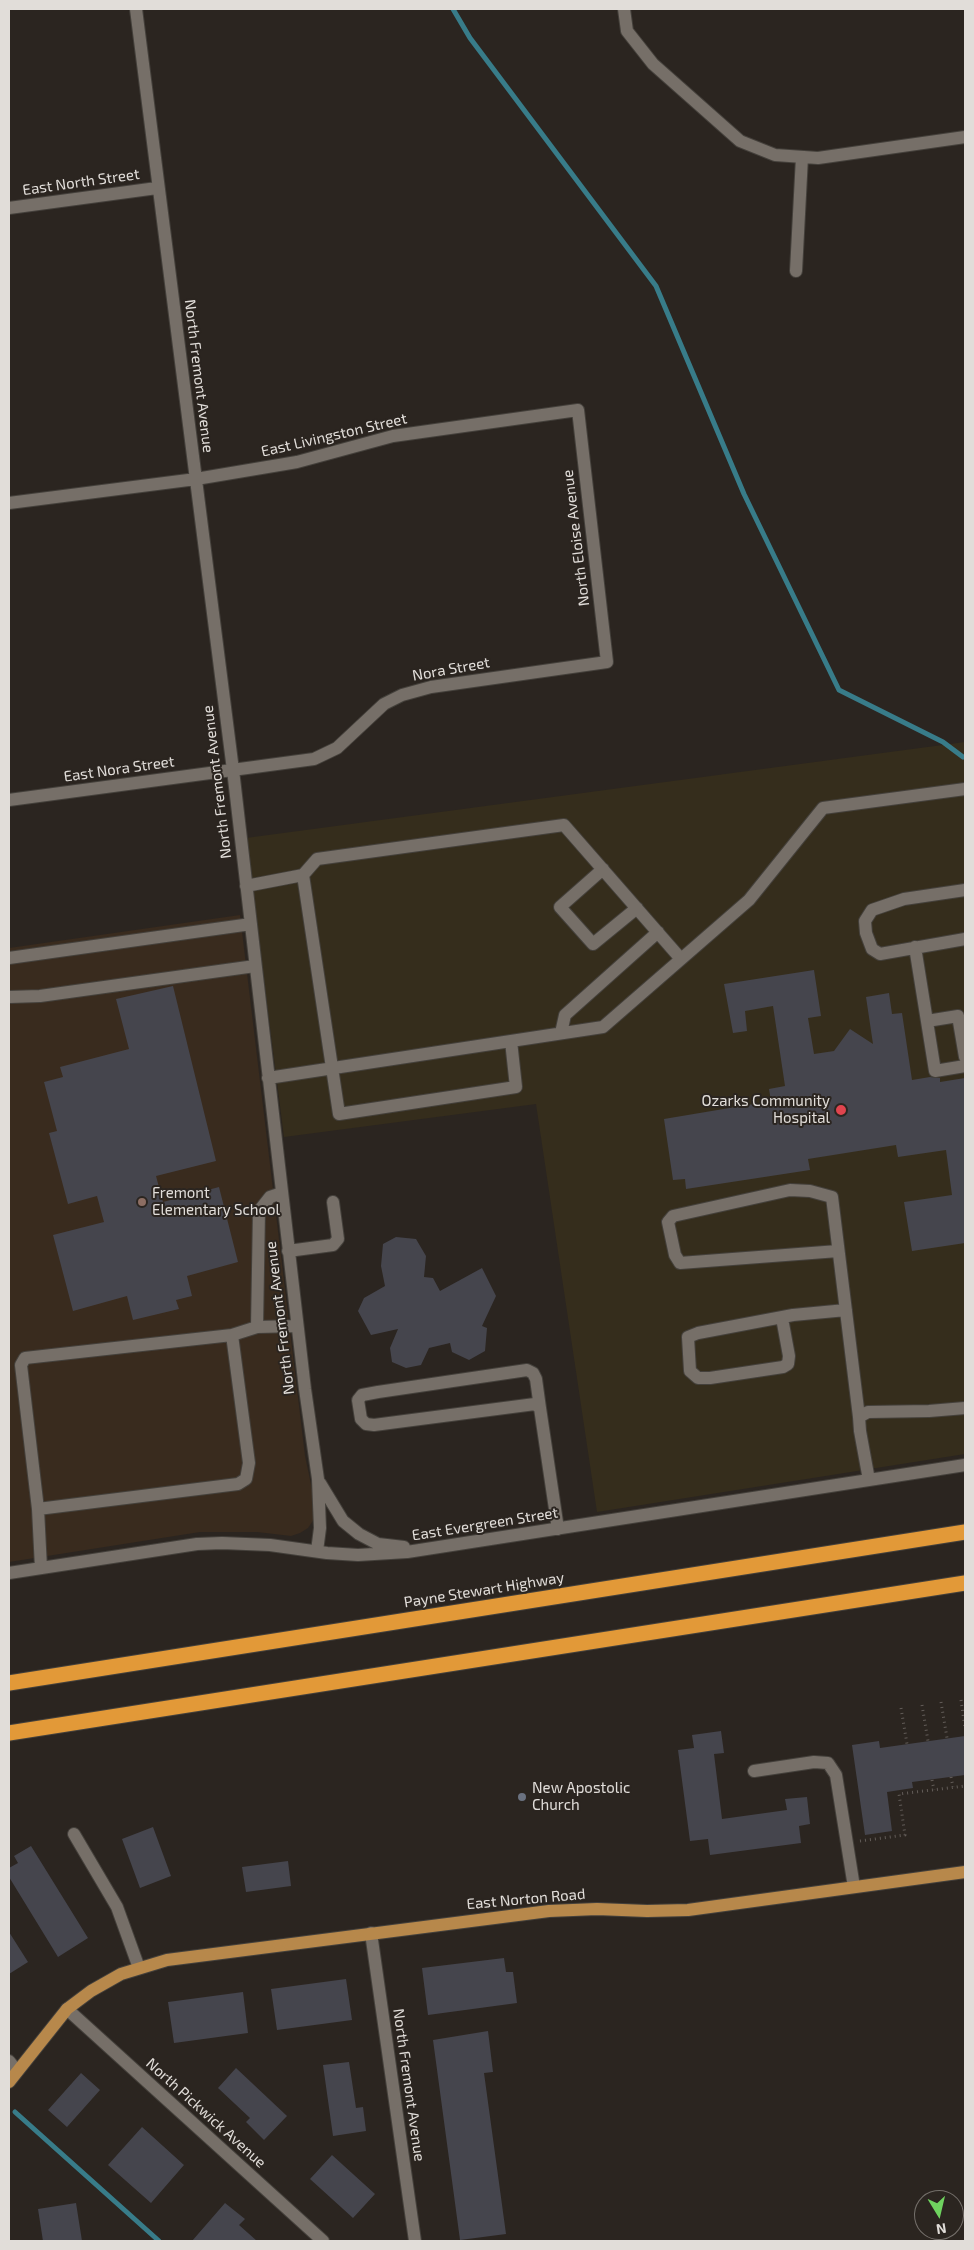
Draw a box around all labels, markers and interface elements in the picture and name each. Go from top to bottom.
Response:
street label: East North Street [21,165,141,199]
street label: North Fremont Avenue [181,298,217,454]
street label: East Livingston Street [259,409,409,461]
street label: North Eloise Avenue [559,469,593,607]
street label: Nora Street [411,653,491,685]
street label: North Fremont Avenue [199,704,235,860]
street label: East Nora Street [62,752,176,786]
place label: Ozarks Community Hospital [701,1092,830,1127]
marker: Ozarks Community Hospital [834,1103,848,1117]
place label: Fremont Elementary School [152,1184,280,1219]
marker: Fremont Elementary School [136,1196,148,1208]
street label: North Fremont Avenue [262,1240,298,1396]
street label: East Evergreen Street [411,1504,559,1544]
street label: Payne Stewart Highway [403,1568,565,1612]
place label: New Apostolic Church [532,1779,630,1814]
marker: New Apostolic Church [516,1791,528,1803]
street label: East Norton Road [466,1885,586,1913]
street label: North Fremont Avenue [389,2007,429,2163]
street label: North Pickwick Avenue [142,2054,270,2172]
north arrow [914,2190,964,2240]
text: N [935,2220,948,2239]

